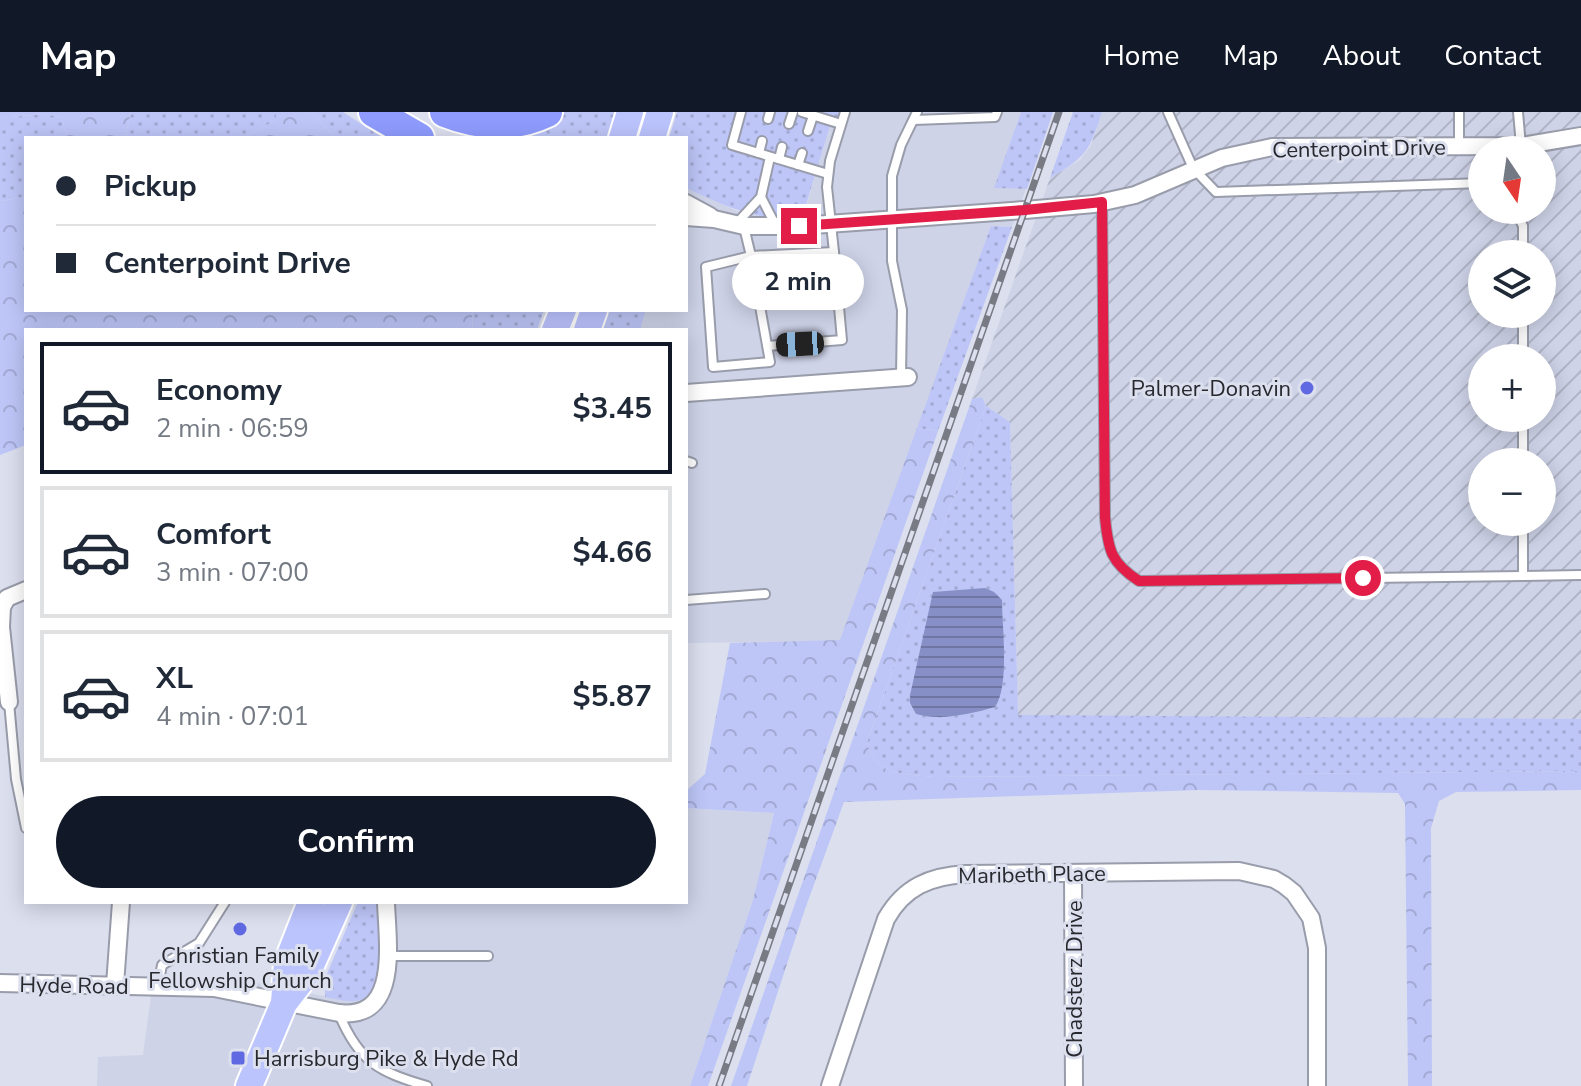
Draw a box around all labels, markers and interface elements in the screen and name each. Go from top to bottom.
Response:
text: Map [40,31,117,82]
text: Home [1104,37,1179,75]
text: Map [1223,37,1278,75]
text: About [1322,37,1400,75]
text: Contact [1444,37,1541,75]
street label: Centerpoint Drive [1272,132,1446,166]
north arrow [1468,136,1556,224]
map controls [1468,136,1556,536]
text: Pickup [104,166,197,207]
route end [781,208,817,244]
button: layers [1468,240,1556,328]
text: Centerpoint Drive [104,243,351,284]
callout: 2 min [733,254,865,310]
text: 2 min [764,264,832,299]
car [775,331,825,357]
button: + [1468,344,1556,432]
text: Economy [156,370,282,411]
icon: car [60,372,132,444]
place label: Palmer-Donavin [1131,374,1291,404]
marker: Palmer-Donavin [1298,379,1316,397]
text: $3.45 [573,388,652,429]
text: 2 min · 06:59 [156,411,309,446]
button: − [1468,448,1556,536]
text: Comfort [156,514,271,555]
icon: car [60,516,132,588]
text: $4.66 [573,532,652,573]
text: 3 min · 07:00 [156,555,309,590]
route start [1345,560,1381,596]
text: XL [156,658,193,699]
icon: car [60,660,132,732]
text: $5.87 [573,676,652,717]
text: 4 min · 07:01 [156,699,309,734]
button: Confirm [56,796,656,888]
street label: Maribeth Place [958,859,1106,891]
street label: Chadsterz Drive [1060,900,1090,1058]
marker: Christian Family Fellowship Church [231,920,249,938]
place label: Christian Family Fellowship Church [148,941,332,996]
street label: Hyde Road [19,970,129,1002]
place label: Harrisburg Pike & Hyde Rd [254,1044,519,1074]
marker: Harrisburg Pike & Hyde Rd [229,1049,247,1067]

